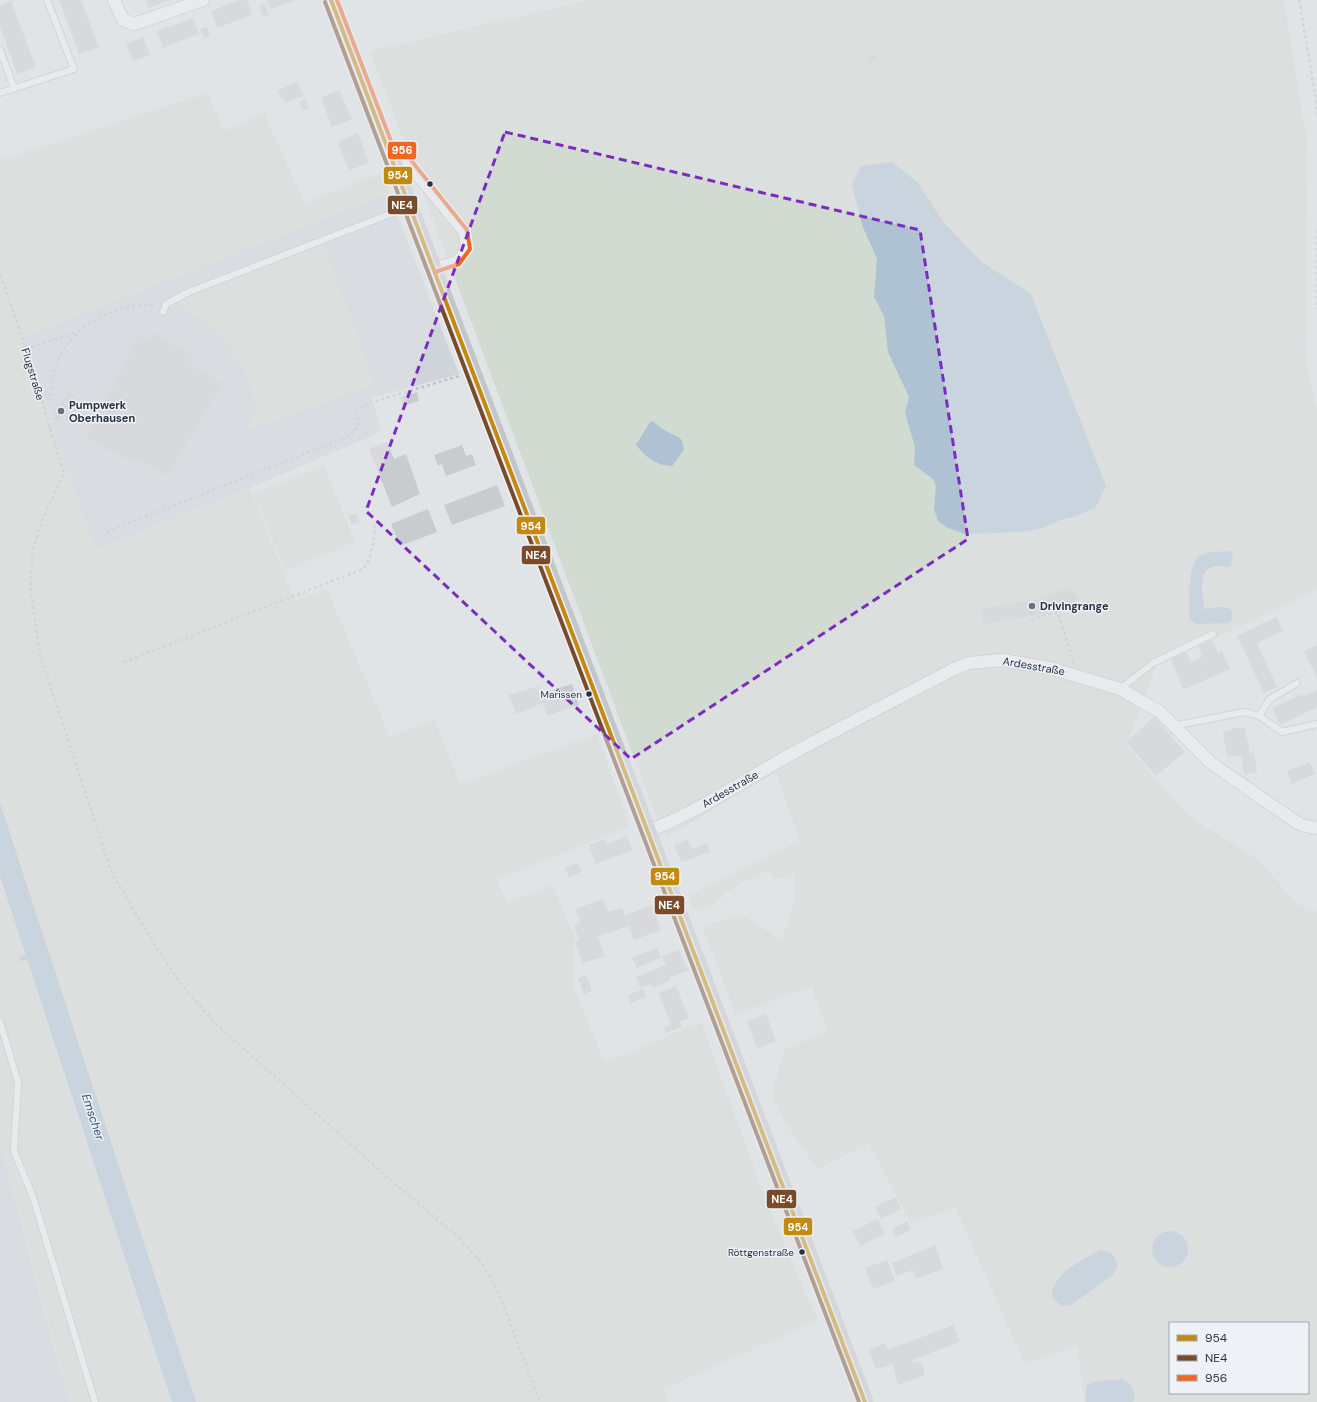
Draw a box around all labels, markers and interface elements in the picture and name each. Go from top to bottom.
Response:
line badge: 956 [387,141,417,160]
text: 956 [392,143,412,157]
line badge: 954 [383,166,413,185]
text: 954 [388,168,408,182]
unlabelled marker [425,179,435,189]
line badge: NE4 [387,195,418,215]
text: NE4 [391,198,413,212]
street label: Flugstraße [18,346,48,402]
place label: Pumpwerk Oberhausen [69,398,135,425]
marker: Pumpwerk Oberhausen [56,406,66,416]
line badge: 954 [516,516,546,535]
text: 954 [521,519,541,533]
line badge: NE4 [521,545,551,565]
text: NE4 [525,548,547,562]
place label: Drivingrange [1040,599,1109,613]
marker: Drivingrange [1027,601,1037,611]
street label: Ardesstraße [1002,654,1066,678]
place label: Marissen [541,688,582,701]
marker: Marissen [584,689,594,699]
street label: Ardesstraße [699,767,761,811]
line badge: 954 [650,867,680,886]
text: 954 [655,869,675,883]
line badge: NE4 [654,895,685,915]
text: NE4 [658,898,680,912]
water label: Emscher [78,1092,108,1143]
line badge: NE4 [766,1189,797,1209]
text: NE4 [771,1192,793,1206]
line badge: 954 [783,1217,813,1236]
text: 954 [788,1220,808,1234]
place label: Röttgenstraße [728,1246,794,1259]
marker: Röttgenstraße [797,1247,807,1257]
legend [1169,1322,1309,1394]
text: 954 [1205,1330,1227,1346]
text: NE4 [1205,1350,1227,1366]
text: 956 [1205,1370,1227,1386]

